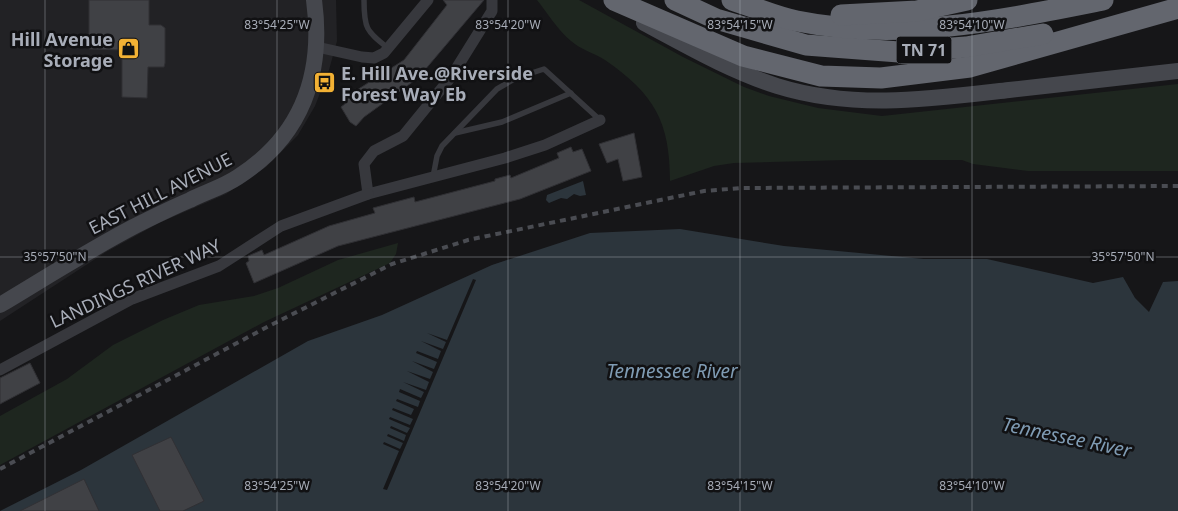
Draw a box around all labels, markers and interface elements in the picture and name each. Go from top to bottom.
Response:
text: 83°54'25"W [244,16,310,33]
text: 83°54'20"W [475,16,541,33]
text: 83°54'15"W [707,16,773,33]
text: 83°54'10"W [939,16,1005,33]
place label: Hill Avenue Storage [11,27,113,72]
road number: TN 71 [896,36,952,64]
shop icon: Hill Avenue Storage [117,37,141,61]
place label: E. Hill Ave.@Riverside Forest Way Eb [341,61,533,106]
bus stop icon: E. Hill Ave.@Riverside Forest Way Eb [313,71,337,95]
street label: EAST HILL AVENUE [84,147,236,239]
street label: LANDINGS RIVER WAY [46,233,225,333]
text: 35°57'50"N [23,248,87,265]
text: 35°57'50"N [1091,248,1155,265]
water label: Tennessee River [606,358,739,384]
water label: Tennessee River [1000,411,1135,464]
text: 83°54'25"W [244,477,310,494]
text: 83°54'20"W [475,477,541,494]
text: 83°54'15"W [707,477,773,494]
text: 83°54'10"W [939,477,1005,494]

